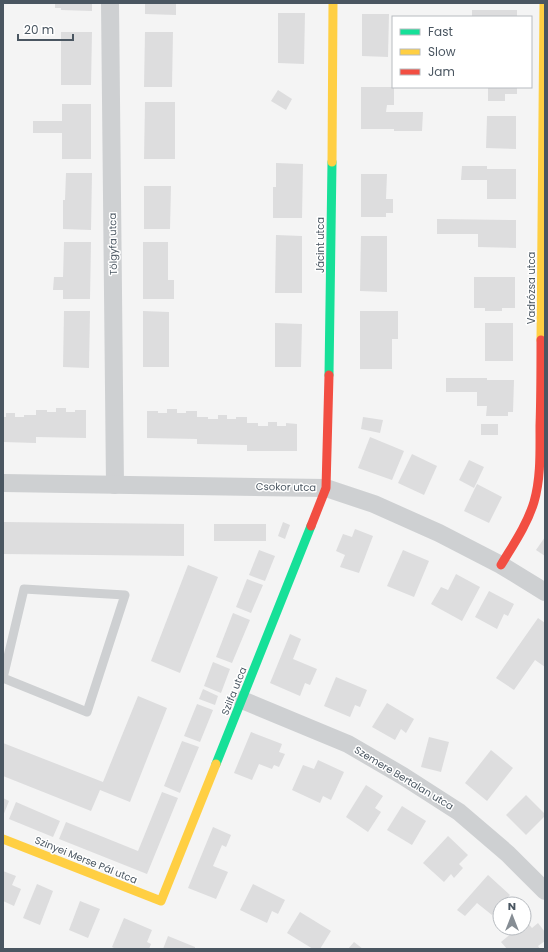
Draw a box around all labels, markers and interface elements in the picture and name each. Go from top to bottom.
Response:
scale bar [18,16,73,42]
legend [392,16,532,88]
text: 20 m [24,21,54,38]
text: Fast [428,23,453,40]
text: Slow [428,43,456,60]
text: Jam [428,63,455,80]
street label: Tölgyfa utca [105,213,121,275]
street label: Jácint utca [313,217,328,273]
street label: Vadrózsa utca [524,252,539,324]
street label: Csokor utca [256,479,316,495]
street label: Szilfa utca [218,665,250,717]
street label: Szemere Bertalan utca [352,742,456,814]
street label: Szinyei Merse Pál utca [32,833,140,887]
north arrow [492,896,532,936]
text: N [508,898,516,914]

